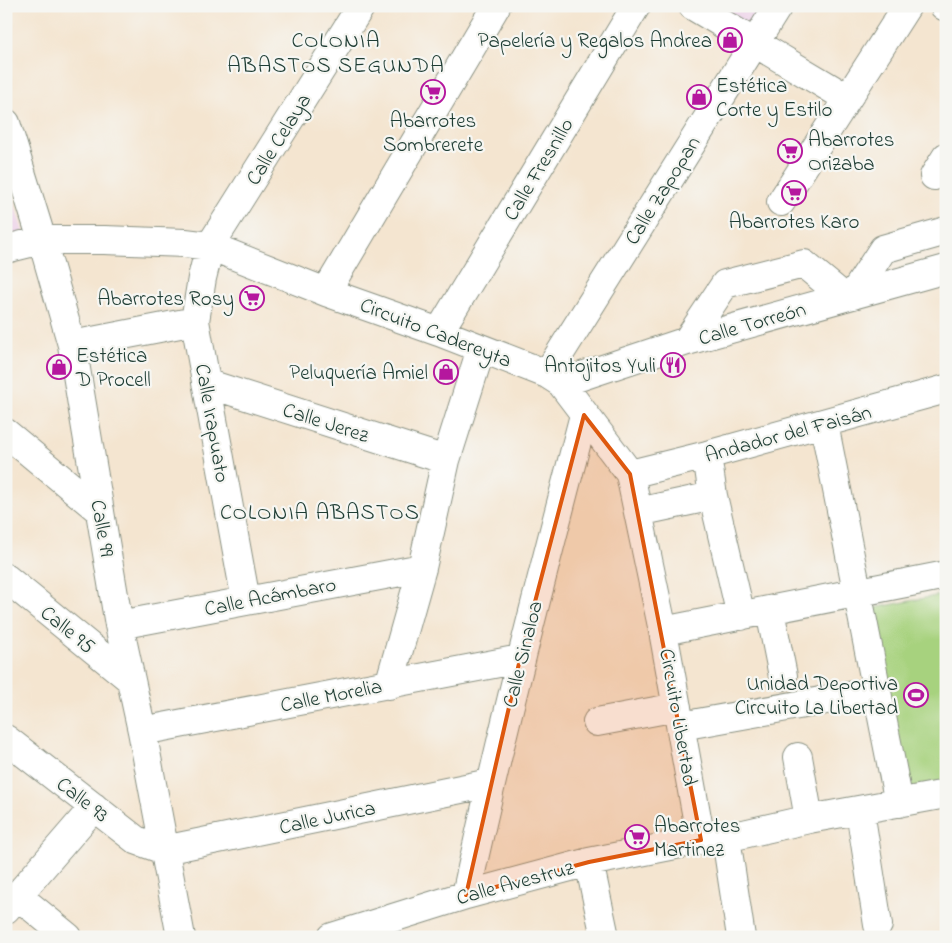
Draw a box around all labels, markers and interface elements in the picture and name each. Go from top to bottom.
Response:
district label: COLONIA ABASTOS SEGUNDA [227,26,445,83]
place label: Papelería y Regalos Andrea [478,27,712,59]
shop icon: Papelería y Regalos Andrea [717,27,743,53]
place label: Estética Corte y Estilo [716,72,832,128]
supermarket icon: Abarrotes Sombrerete [420,79,446,105]
shop icon: Estética Corte y Estilo [686,84,712,110]
street label: Calle Celaya [240,88,322,193]
place label: Abarrotes Sombrerete [383,107,484,161]
street label: Calle Fresnillo [497,113,582,227]
place label: Abarrotes Orizaba [808,126,894,180]
street label: Calle Zapopan [618,131,709,251]
supermarket icon: Abarrotes Orizaba [777,138,803,164]
supermarket icon: Abarrotes Karo [781,180,807,206]
place label: Abarrotes Karo [729,208,859,238]
place label: Abarrotes Rosy [97,285,234,317]
supermarket icon: Abarrotes Rosy [239,285,265,311]
street label: Circuito Cadereyta [354,291,515,378]
street label: Calle Torreón [695,295,810,355]
place label: Estética D Procell [75,342,151,396]
place label: Antojitos Yuli [544,352,656,382]
restaurant icon: Antojitos Yuli [660,352,686,378]
shop icon: Estética D Procell [46,354,72,380]
place label: Peluquería Amiel [289,359,428,389]
shop icon: Peluquería Amiel [433,359,459,385]
street label: Calle Irapuato [186,362,236,485]
street label: Calle Jerez [278,396,373,452]
street label: Andador del Faisán [702,398,875,472]
street label: Calle 99 [81,498,121,560]
district label: COLONIA ABASTOS [220,498,420,530]
street label: Calle Acámbaro [202,570,339,625]
street label: Calle Sinaloa [496,598,552,711]
street label: Calle 95 [33,599,101,662]
street label: Circuito Libertad [650,646,704,789]
place label: Unidad Deportiva Circuito La Libertad [735,670,898,724]
street label: Calle Morelia [278,672,385,721]
sports icon: Unidad Deportiva Circuito La Libertad [903,682,929,708]
street label: Calle 93 [49,770,114,831]
street label: Calle Jurica [276,794,378,844]
place label: Abarrotes Martinez [654,812,740,866]
supermarket icon: Abarrotes Martinez [624,824,650,850]
street label: Calle Avestruz [453,854,578,914]

